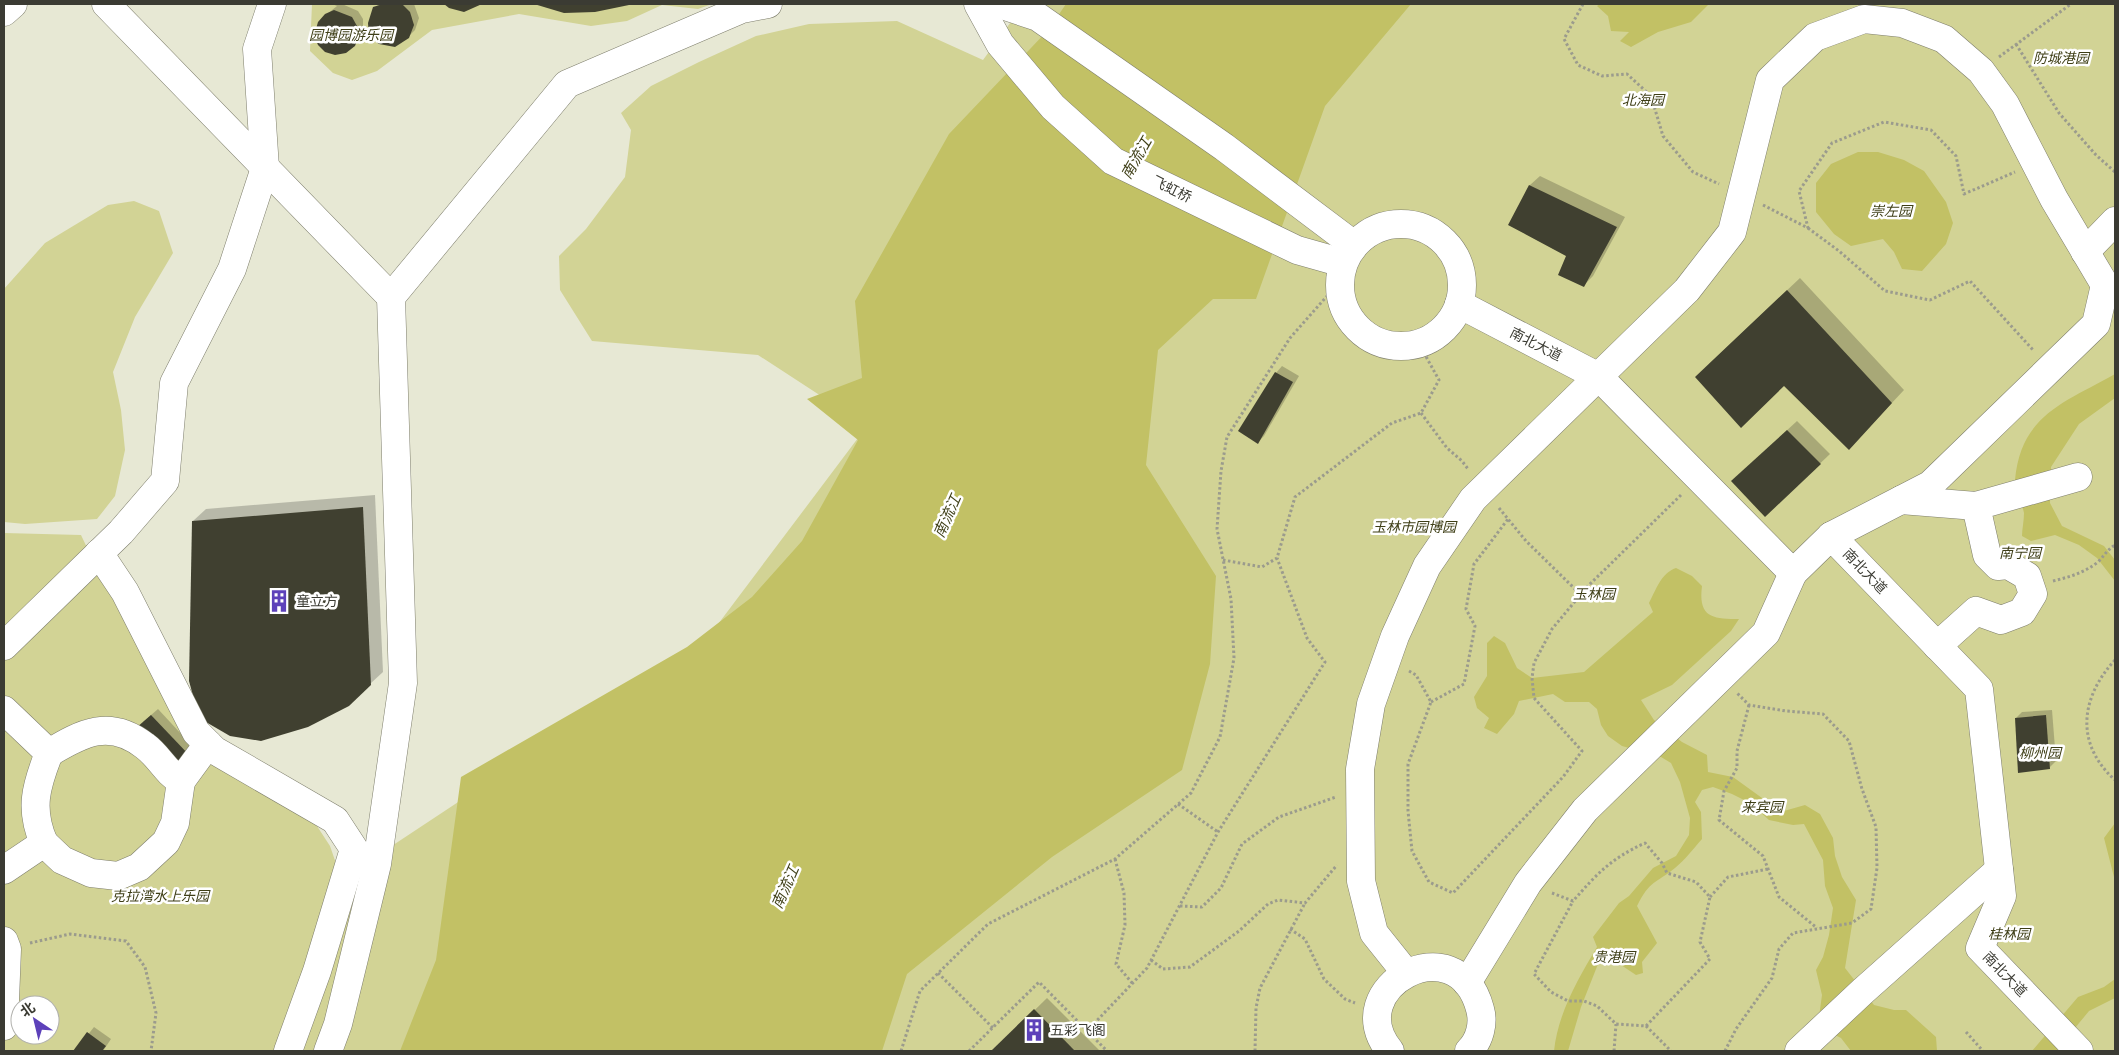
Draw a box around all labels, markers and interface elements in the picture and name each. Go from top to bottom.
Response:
park label: 园博园游乐园 [309,26,395,44]
park label: 防城港园 [2033,49,2091,67]
park label: 北海园 [1622,91,1666,109]
water label: 南流江 [1117,132,1156,182]
street label: 飞虹桥 [1149,172,1195,206]
park label: 崇左园 [1870,202,1914,220]
street label: 南北大道 [1507,323,1565,365]
water label: 南流江 [929,490,966,540]
park label: 玉林市园博园 [1372,518,1458,536]
park label: 南宁园 [1999,544,2043,562]
street label: 南北大道 [1839,545,1891,597]
park label: 玉林园 [1573,585,1617,603]
building icon: 童立方 [266,588,292,614]
place label: 童立方 [296,592,338,610]
park label: 柳州园 [2019,744,2063,762]
park label: 来宾园 [1741,798,1785,816]
water label: 南流江 [767,861,804,911]
park label: 克拉湾水上乐园 [111,887,211,905]
park label: 桂林园 [1988,925,2032,943]
park label: 贵港园 [1593,948,1637,966]
street label: 南北大道 [1979,948,2031,1000]
north arrow [10,995,60,1045]
text: 北 [17,998,38,1021]
building icon: 五彩飞阁 [1021,1017,1047,1043]
place label: 五彩飞阁 [1050,1021,1106,1039]

